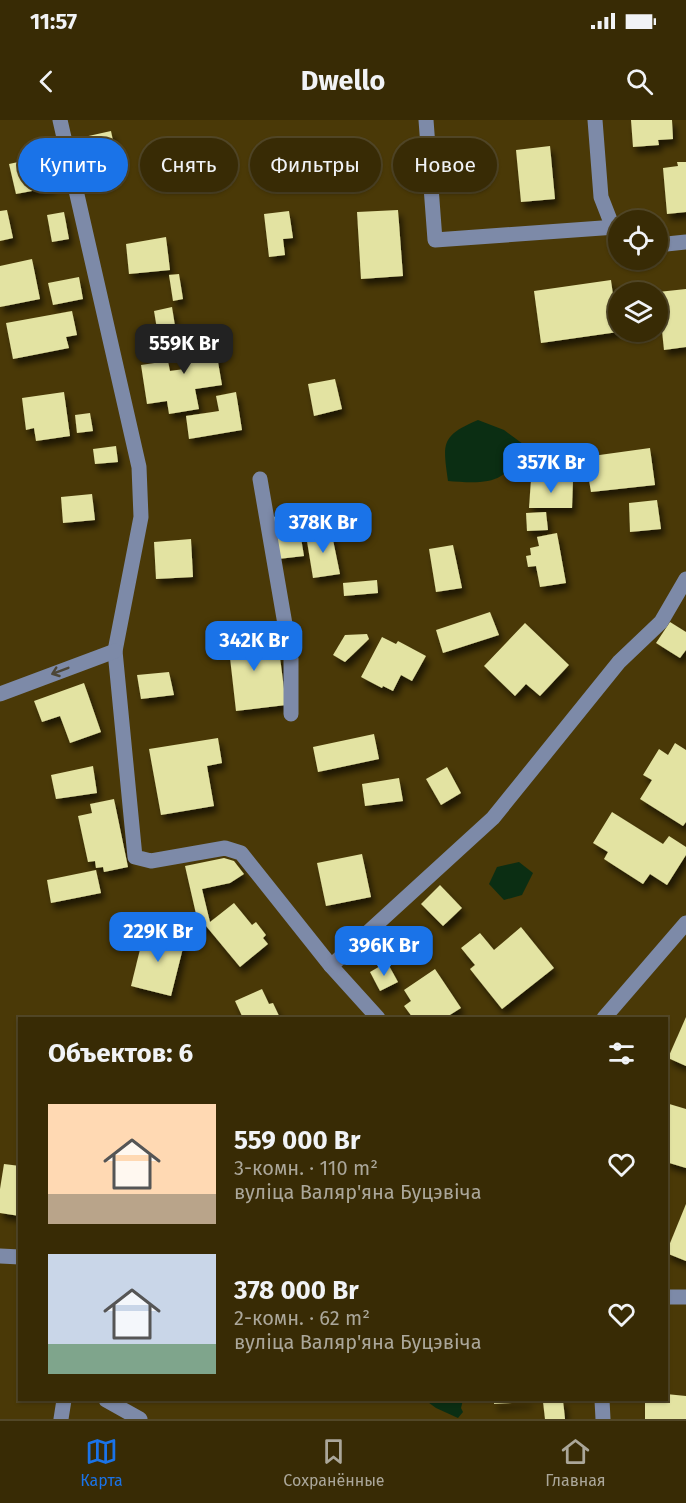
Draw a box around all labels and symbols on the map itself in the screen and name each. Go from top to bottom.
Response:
pin: 559K Br [129,324,239,375]
pin: 357K Br [496,443,606,494]
pin: 378K Br [268,503,378,554]
pin: 342K Br [199,621,309,672]
one-way arrow [51,667,70,678]
pin: 229K Br [103,912,213,963]
pin: 396K Br [329,926,439,977]

